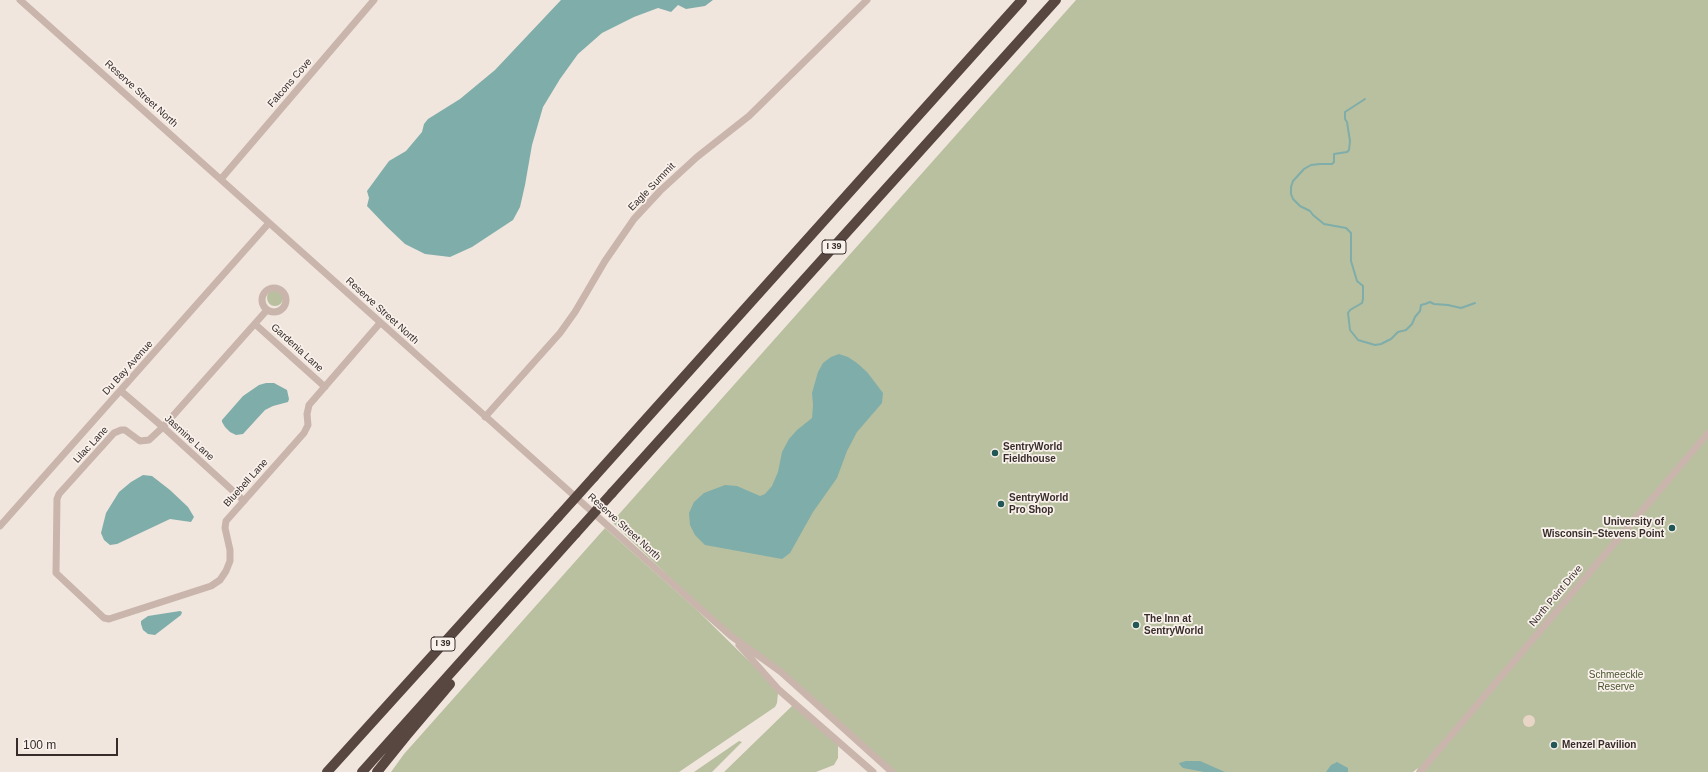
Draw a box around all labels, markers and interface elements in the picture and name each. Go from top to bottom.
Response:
street label: Falcons Cove [265,56,315,110]
street label: Reserve Street North [102,58,180,130]
street label: Eagle Summit [626,160,678,214]
road number: I 39 [822,240,846,254]
street label: Reserve Street North [343,275,421,347]
street label: Gardenia Lane [268,321,326,375]
street label: Du Bay Avenue [100,338,156,398]
street label: Jasmine Lane [162,413,216,463]
street label: Lilac Lane [71,424,111,466]
place label: SentryWorld Fieldhouse [1003,441,1062,464]
marker: SentryWorld Fieldhouse [990,448,1000,458]
street label: Bluebell Lane [221,456,271,510]
street label: Reserve Street North [585,491,663,563]
place label: SentryWorld Pro Shop [1009,492,1068,516]
marker: SentryWorld Pro Shop [996,499,1006,509]
place label: University of Wisconsin–Stevens Point [1542,516,1664,540]
marker: University of Wisconsin–Stevens Point [1667,523,1677,533]
street label: North Point Drive [1527,563,1585,629]
place label: The Inn at SentryWorld [1144,613,1203,636]
marker: The Inn at SentryWorld [1131,620,1141,630]
road number: I 39 [431,637,455,651]
park label: Schmeeckle Reserve [1589,669,1643,692]
scale bar [18,730,120,756]
text: 100 m [23,738,56,752]
place label: Menzel Pavilion [1562,739,1636,751]
marker: Menzel Pavilion [1549,740,1559,750]

